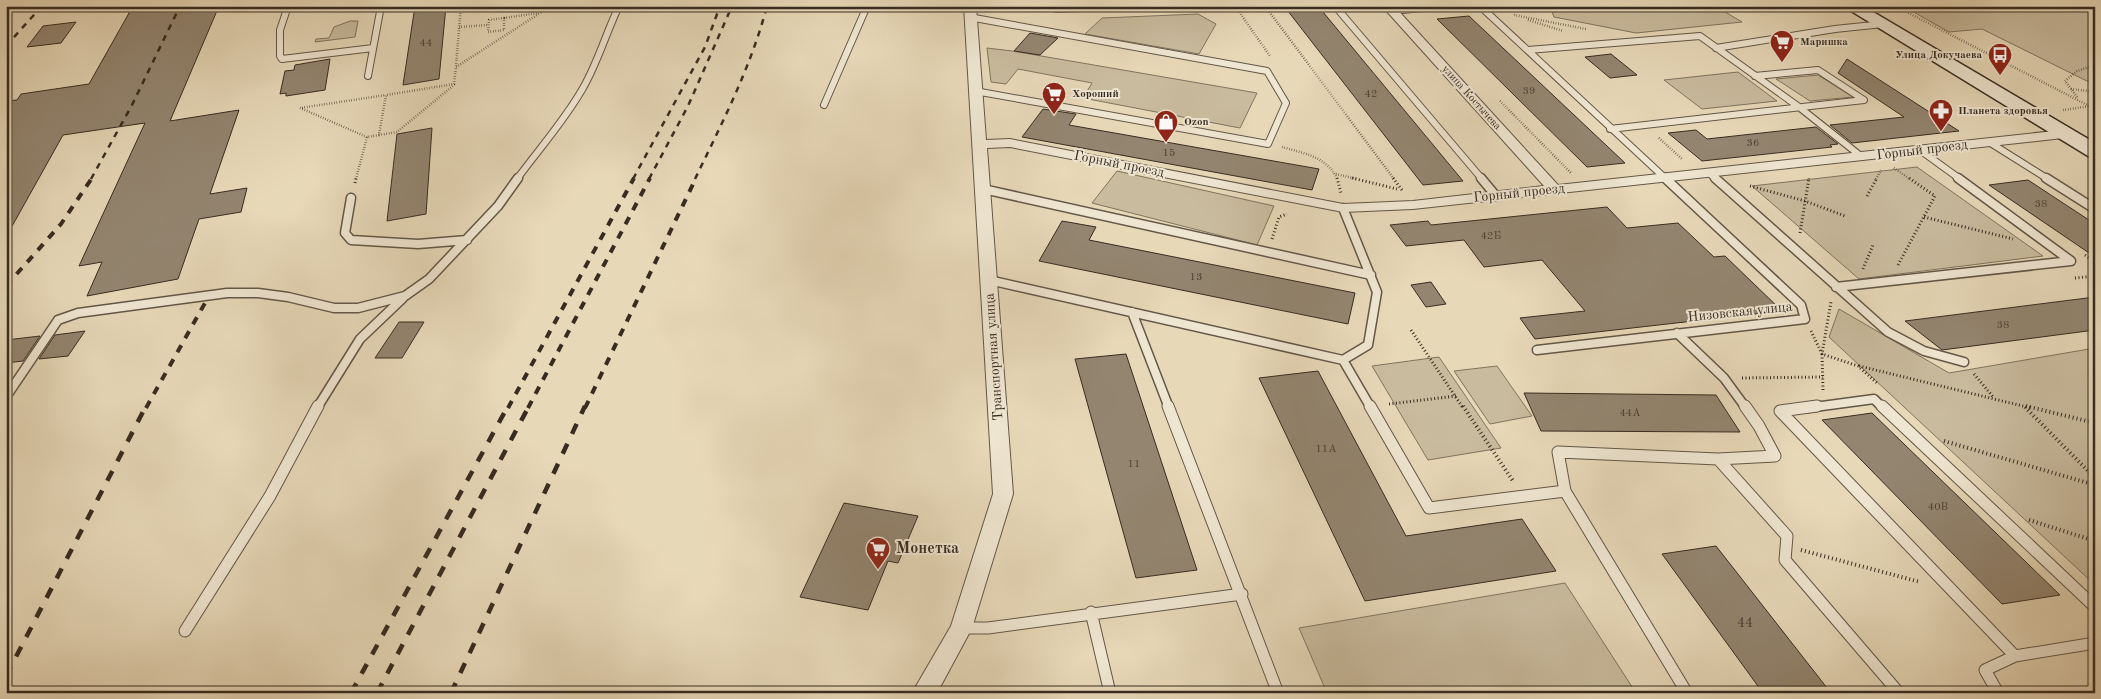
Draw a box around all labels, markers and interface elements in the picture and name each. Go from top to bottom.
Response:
supermarket icon: Маришка [1769,29,1795,63]
place label: Маришка [1800,37,1848,48]
house number: 44 [420,38,432,49]
bus stop icon: Улица Докучаева [1987,42,2013,76]
place label: Улица Докучаева [1895,50,1982,61]
street label: улица Костычева [1439,64,1503,133]
supermarket icon: Хороший [1041,81,1067,115]
house number: 39 [1523,86,1535,97]
place label: Хороший [1072,89,1119,100]
house number: 42 [1365,89,1377,100]
pharmacy icon: Планета здоровья [1928,98,1954,132]
place label: Планета здоровья [1958,106,2048,117]
shop icon: Ozon [1153,109,1179,143]
place label: Ozon [1184,117,1209,128]
street label: Горный проезд [1876,137,1969,163]
house number: 36 [1747,138,1759,149]
street label: Горный проезд [1073,148,1166,180]
house number: 15 [1163,148,1175,159]
street label: Горный проезд [1473,181,1566,205]
house number: 38 [2035,199,2047,210]
house number: 42Б [1481,231,1501,242]
house number: 13 [1190,272,1202,283]
street label: Транспортная улица [983,293,1005,421]
street label: Низовская улица [1687,300,1793,324]
house number: 38 [1997,320,2009,331]
house number: 44А [1619,408,1641,419]
house number: 11А [1315,444,1337,455]
house number: 11 [1128,459,1140,470]
house number: 40В [1928,502,1948,513]
supermarket icon: Монетка [865,536,891,570]
place label: Монетка [896,541,959,557]
house number: 44 [1737,616,1753,630]

